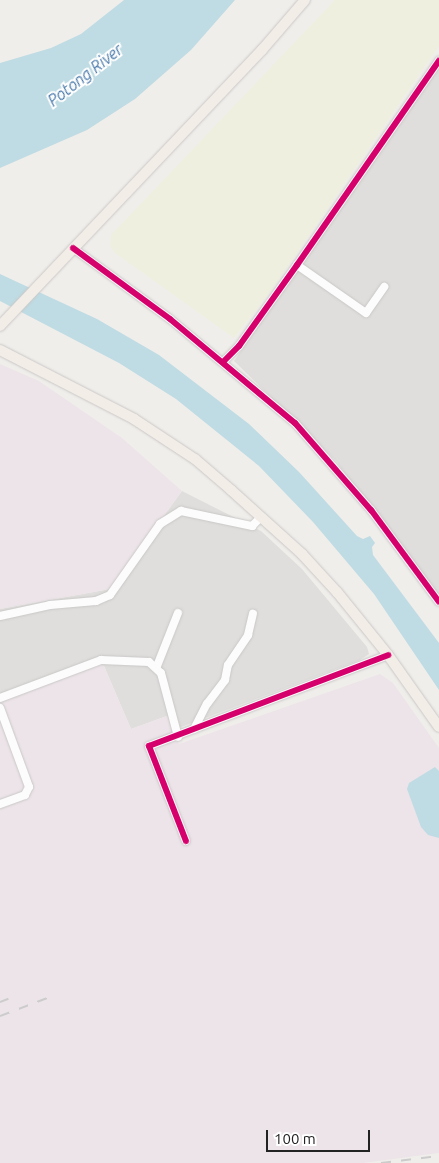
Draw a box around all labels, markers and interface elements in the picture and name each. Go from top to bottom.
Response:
water label: Potong River [44,40,126,110]
scale bar [269,1120,373,1152]
text: 100 m [274,1130,316,1147]

